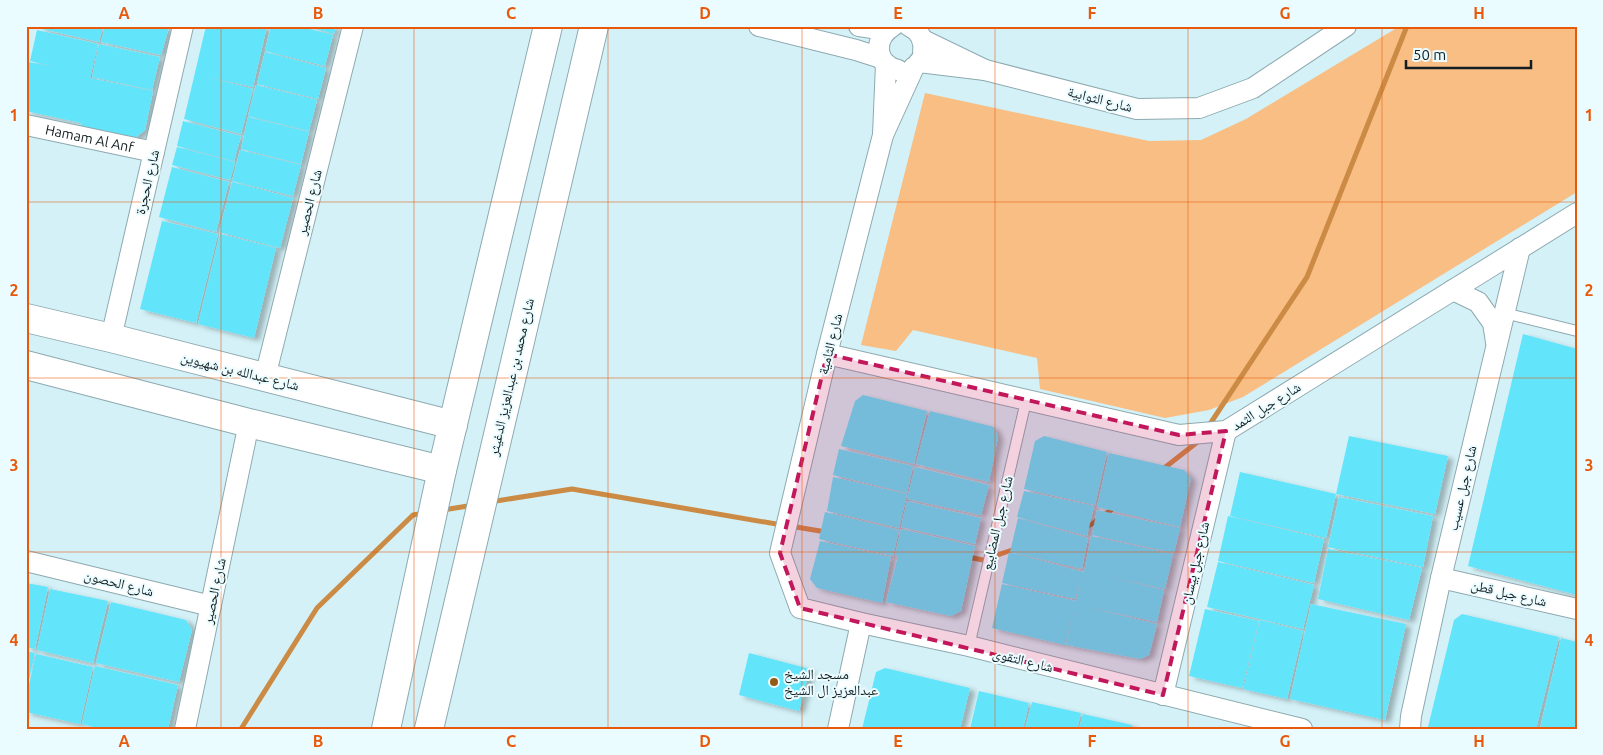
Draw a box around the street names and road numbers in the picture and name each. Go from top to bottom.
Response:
street label: شارع الثوابية [1065,83,1134,117]
street label: Hamam Al Anf [44,121,136,156]
street label: شارع الحجرة [132,148,164,216]
street label: شارع الحصير [293,168,327,238]
street label: شارع محمد بن عبدالعزيز الدغيثر [485,297,539,459]
street label: شارع الثامية [815,312,847,377]
street label: شارع عبدالله بن شهيوين [179,349,301,395]
street label: شارع جبل الثمد [1229,379,1304,435]
street label: شارع جبل عسيب [1444,444,1482,533]
street label: شارع جبل المضابيع [978,474,1018,572]
street label: شارع جبل بيسان [1178,520,1214,606]
street label: شارع الحصير [199,557,231,627]
street label: شارع الحصون [82,567,155,601]
street label: شارع جبل قطن [1469,577,1548,611]
street label: شارع التقوى [991,645,1055,677]

